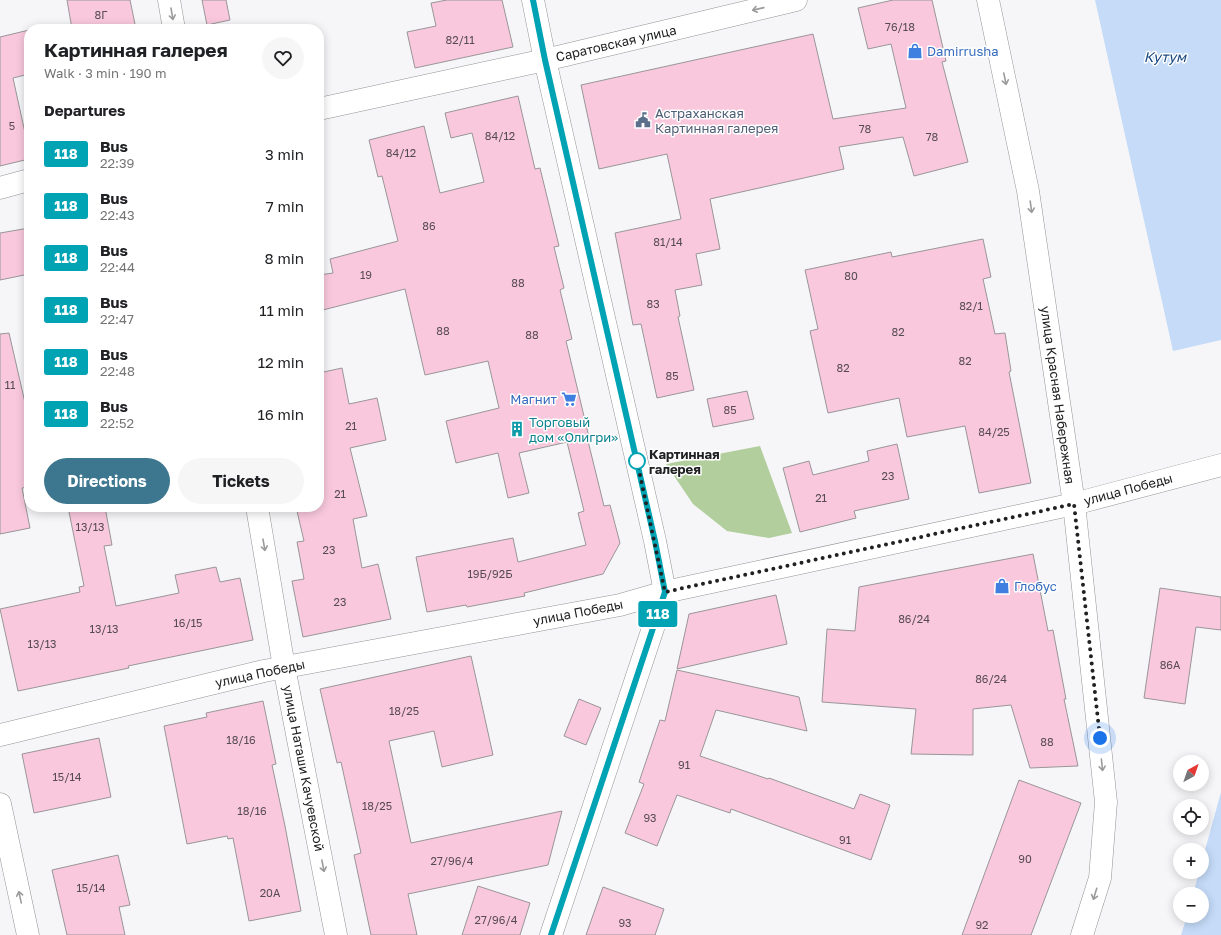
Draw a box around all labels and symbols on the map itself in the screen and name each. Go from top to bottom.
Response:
one-way arrow [752,6,765,13]
house number: 8Г [95,8,107,21]
one-way arrow [168,8,176,21]
house number: 76/18 [885,20,915,33]
street label: Саратовская улица [554,21,678,65]
house number: 82/11 [445,33,475,46]
shop icon: Damirrusha [906,42,924,60]
place label: Damirrusha [927,43,999,59]
water label: Кутум [1144,48,1187,65]
one-way arrow [1001,72,1009,85]
place label: Астраханская Картинная галерея [655,105,779,136]
public building icon: Астраханская Картинная галерея [634,111,652,129]
house number: 5 [9,119,15,132]
house number: 78 [859,122,872,135]
house number: 84/12 [485,129,515,142]
house number: 78 [926,130,939,143]
house number: 84/12 [386,146,416,159]
one-way arrow [1027,200,1035,213]
house number: 86 [422,219,436,232]
house number: 81/14 [653,235,683,248]
house number: 19 [360,268,372,281]
house number: 80 [844,269,858,282]
house number: 88 [511,276,525,289]
house number: 83 [646,297,660,310]
house number: 82/1 [959,299,983,312]
street label: улица Красная Набережная [1038,305,1078,485]
house number: 88 [436,324,450,337]
house number: 82 [891,325,905,338]
house number: 88 [525,328,539,341]
house number: 82 [958,354,972,367]
house number: 82 [836,361,850,374]
house number: 85 [665,369,679,382]
house number: 11 [5,378,15,391]
supermarket icon: Магнит [560,390,578,408]
place label: Магнит [510,391,558,407]
house number: 85 [723,403,737,416]
place label: Торговый дом «Олигри» [529,414,618,445]
house number: 21 [345,419,357,432]
building icon: Торговый дом «Олигри» [508,420,526,438]
house number: 84/25 [978,425,1010,438]
place label: Картинная галерея [649,446,720,477]
marker: Картинная галерея [628,452,646,470]
house number: 23 [882,469,894,482]
street label: улица Победы [1082,469,1174,509]
house number: 21 [334,487,346,500]
house number: 21 [815,491,827,504]
house number: 13/13 [76,520,104,533]
one-way arrow [260,539,268,552]
house number: 23 [323,543,335,556]
house number: 19Б/92Б [468,567,512,580]
shop icon: Глобус [993,577,1011,595]
place label: Глобус [1014,578,1057,594]
house number: 23 [334,595,346,608]
street label: улица Победы [532,595,624,629]
line badge: 118 [635,601,681,627]
house number: 86/24 [898,612,930,625]
house number: 16/15 [174,616,203,629]
house number: 13/13 [90,622,118,635]
house number: 13/13 [28,637,56,650]
street label: улица Победы [214,656,306,690]
house number: 86А [1160,658,1181,671]
house number: 86/24 [975,672,1007,685]
street label: улица Наташи Качуевской [280,683,328,853]
house number: 18/25 [389,704,419,717]
your location [1090,728,1110,748]
house number: 18/16 [226,733,256,746]
house number: 88 [1040,735,1054,748]
north arrow [1173,755,1209,791]
house number: 91 [678,758,690,771]
one-way arrow [1099,758,1106,771]
house number: 15/14 [52,770,82,783]
house number: 18/25 [362,799,392,812]
house number: 18/16 [237,804,267,817]
house number: 93 [643,811,657,824]
house number: 91 [839,833,851,846]
house number: 90 [1018,852,1032,865]
house number: 27/96/4 [431,854,474,867]
one-way arrow [319,859,327,872]
house number: 15/14 [76,881,106,894]
house number: 20А [260,886,281,899]
one-way arrow [1091,887,1098,900]
one-way arrow [16,891,24,904]
house number: 27/96/4 [475,913,518,926]
house number: 93 [618,916,632,929]
house number: 92 [975,918,989,931]

